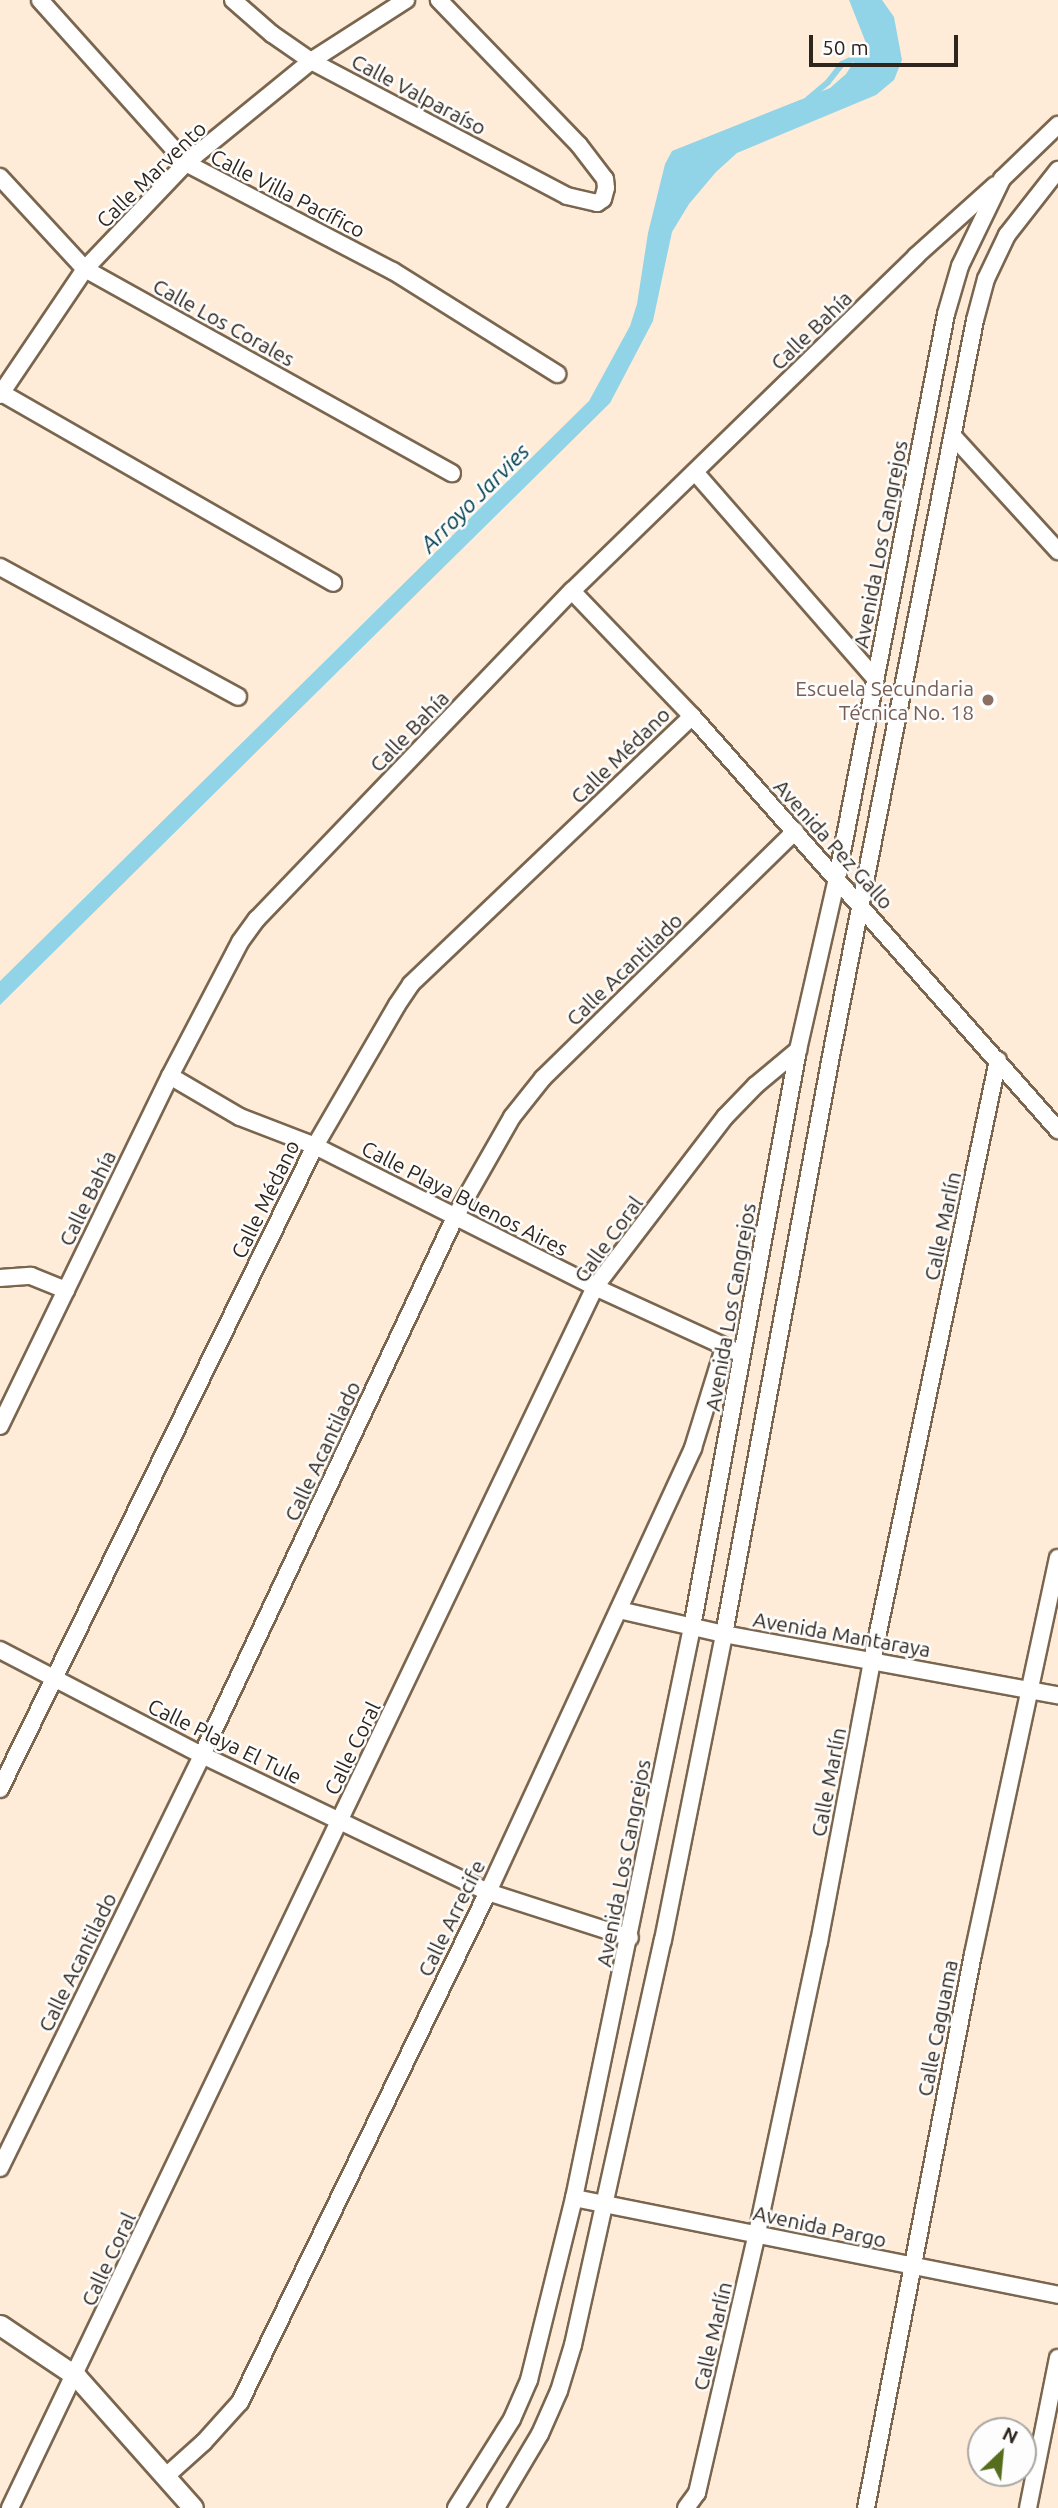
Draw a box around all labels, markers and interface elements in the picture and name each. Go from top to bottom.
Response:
scale bar [813,21,962,65]
text: 50 m [822,35,869,59]
street label: Calle Valparaíso [347,48,491,140]
street label: Calle Marvento [91,115,211,233]
street label: Calle Villa Pacífico [207,143,369,243]
street label: Calle Los Corales [149,273,299,371]
street label: Calle Bahía [765,285,857,375]
water label: Arroyo Jarvies [415,438,535,558]
street label: Avenida Los Cangrejos [848,438,912,650]
place label: Escuela Secundaria Técnica No. 18 [795,675,974,725]
street label: Calle Bahía [364,685,454,777]
marker: Escuela Secundaria Técnica No. 18 [980,692,996,708]
street label: Calle Médano [565,701,675,809]
street label: Avenida Pez Gallo [769,774,899,914]
street label: Calle Acantilado [561,907,687,1031]
street label: Calle Playa Buenos Aires [358,1135,572,1261]
street label: Calle Médano [226,1136,304,1262]
street label: Calle Bahía [53,1146,121,1250]
street label: Calle Marlín [918,1169,966,1283]
street label: Calle Coral [568,1191,648,1287]
street label: Avenida Los Cangrejos [699,1201,761,1413]
street label: Calle Acantilado [279,1377,365,1525]
street label: Avenida Mantaraya [751,1606,933,1662]
street label: Calle Playa El Tule [144,1693,306,1789]
street label: Calle Coral [319,1697,385,1799]
street label: Calle Marlín [805,1725,851,1839]
street label: Avenida Los Cangrejos [591,1757,655,1969]
street label: Calle Arrecife [412,1856,490,1980]
street label: Calle Acantilado [32,1888,122,2036]
street label: Calle Caguama [911,1958,963,2098]
street label: Avenida Pargo [751,2200,889,2252]
street label: Calle Coral [75,2208,141,2310]
street label: Calle Marlín [687,2279,737,2393]
north arrow [967,2417,1037,2487]
text: N [999,2422,1022,2448]

